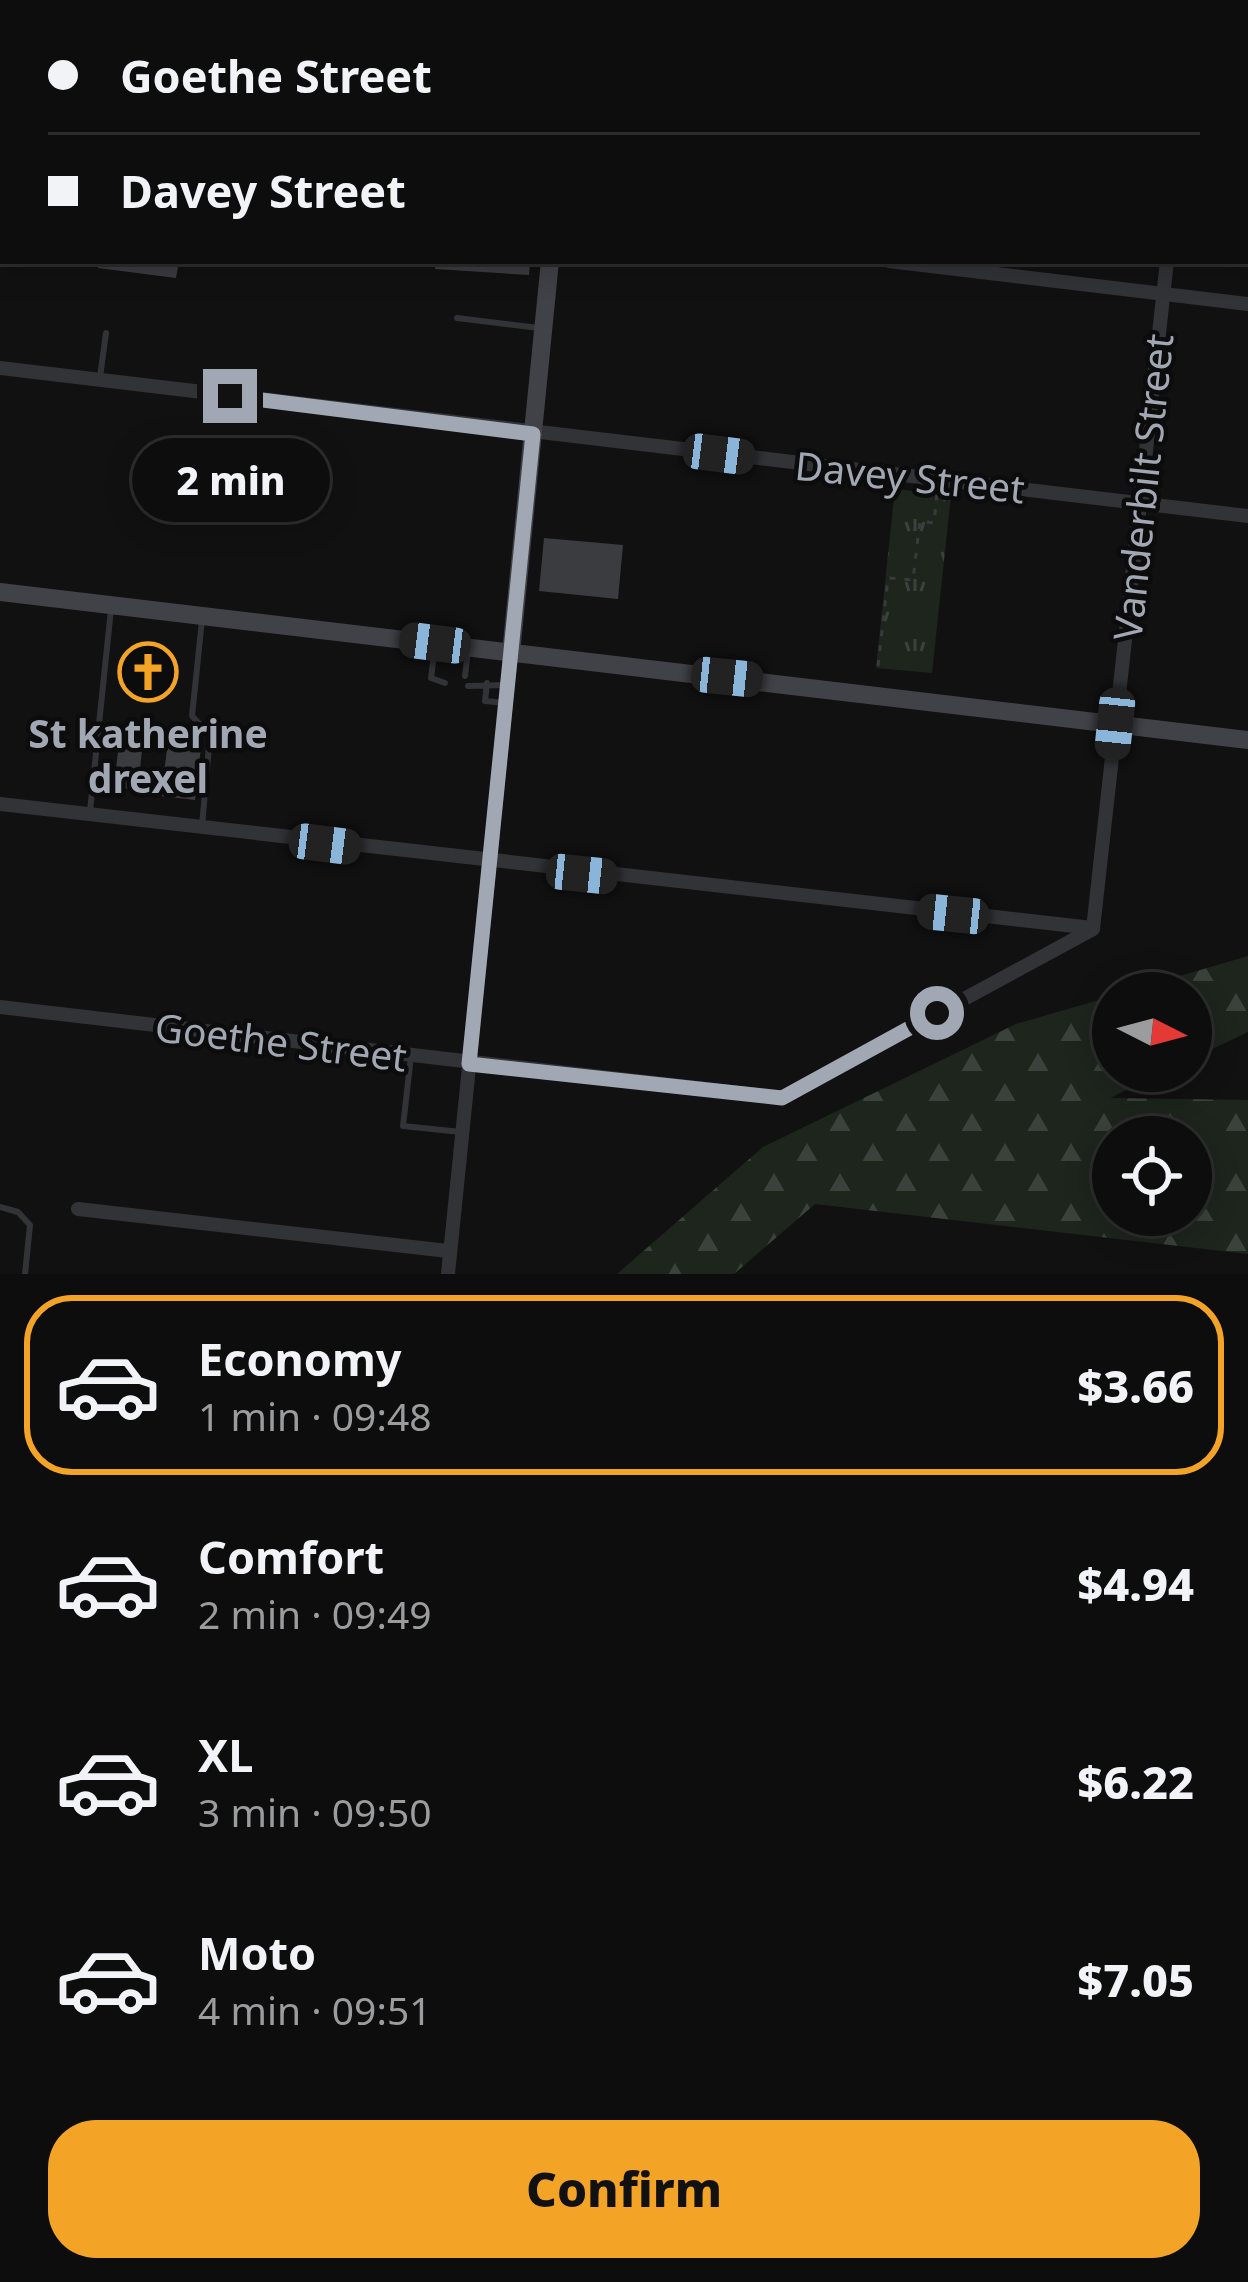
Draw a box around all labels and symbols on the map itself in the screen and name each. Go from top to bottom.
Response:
street label: Vanderbilt Street [1100,331,1184,643]
route end [203,369,257,423]
car [681,432,757,476]
callout: 2 min [131,438,329,522]
street label: Davey Street [793,438,1027,514]
car [397,621,473,665]
church icon: St katherine drexel [117,641,179,703]
car [689,655,765,699]
car [1093,686,1137,762]
place label: St katherine drexel [28,706,268,804]
car [287,822,363,866]
car [544,852,620,896]
car [915,892,991,936]
north arrow [1092,972,1212,1092]
route start [910,986,964,1040]
street label: Goethe Street [152,999,410,1083]

